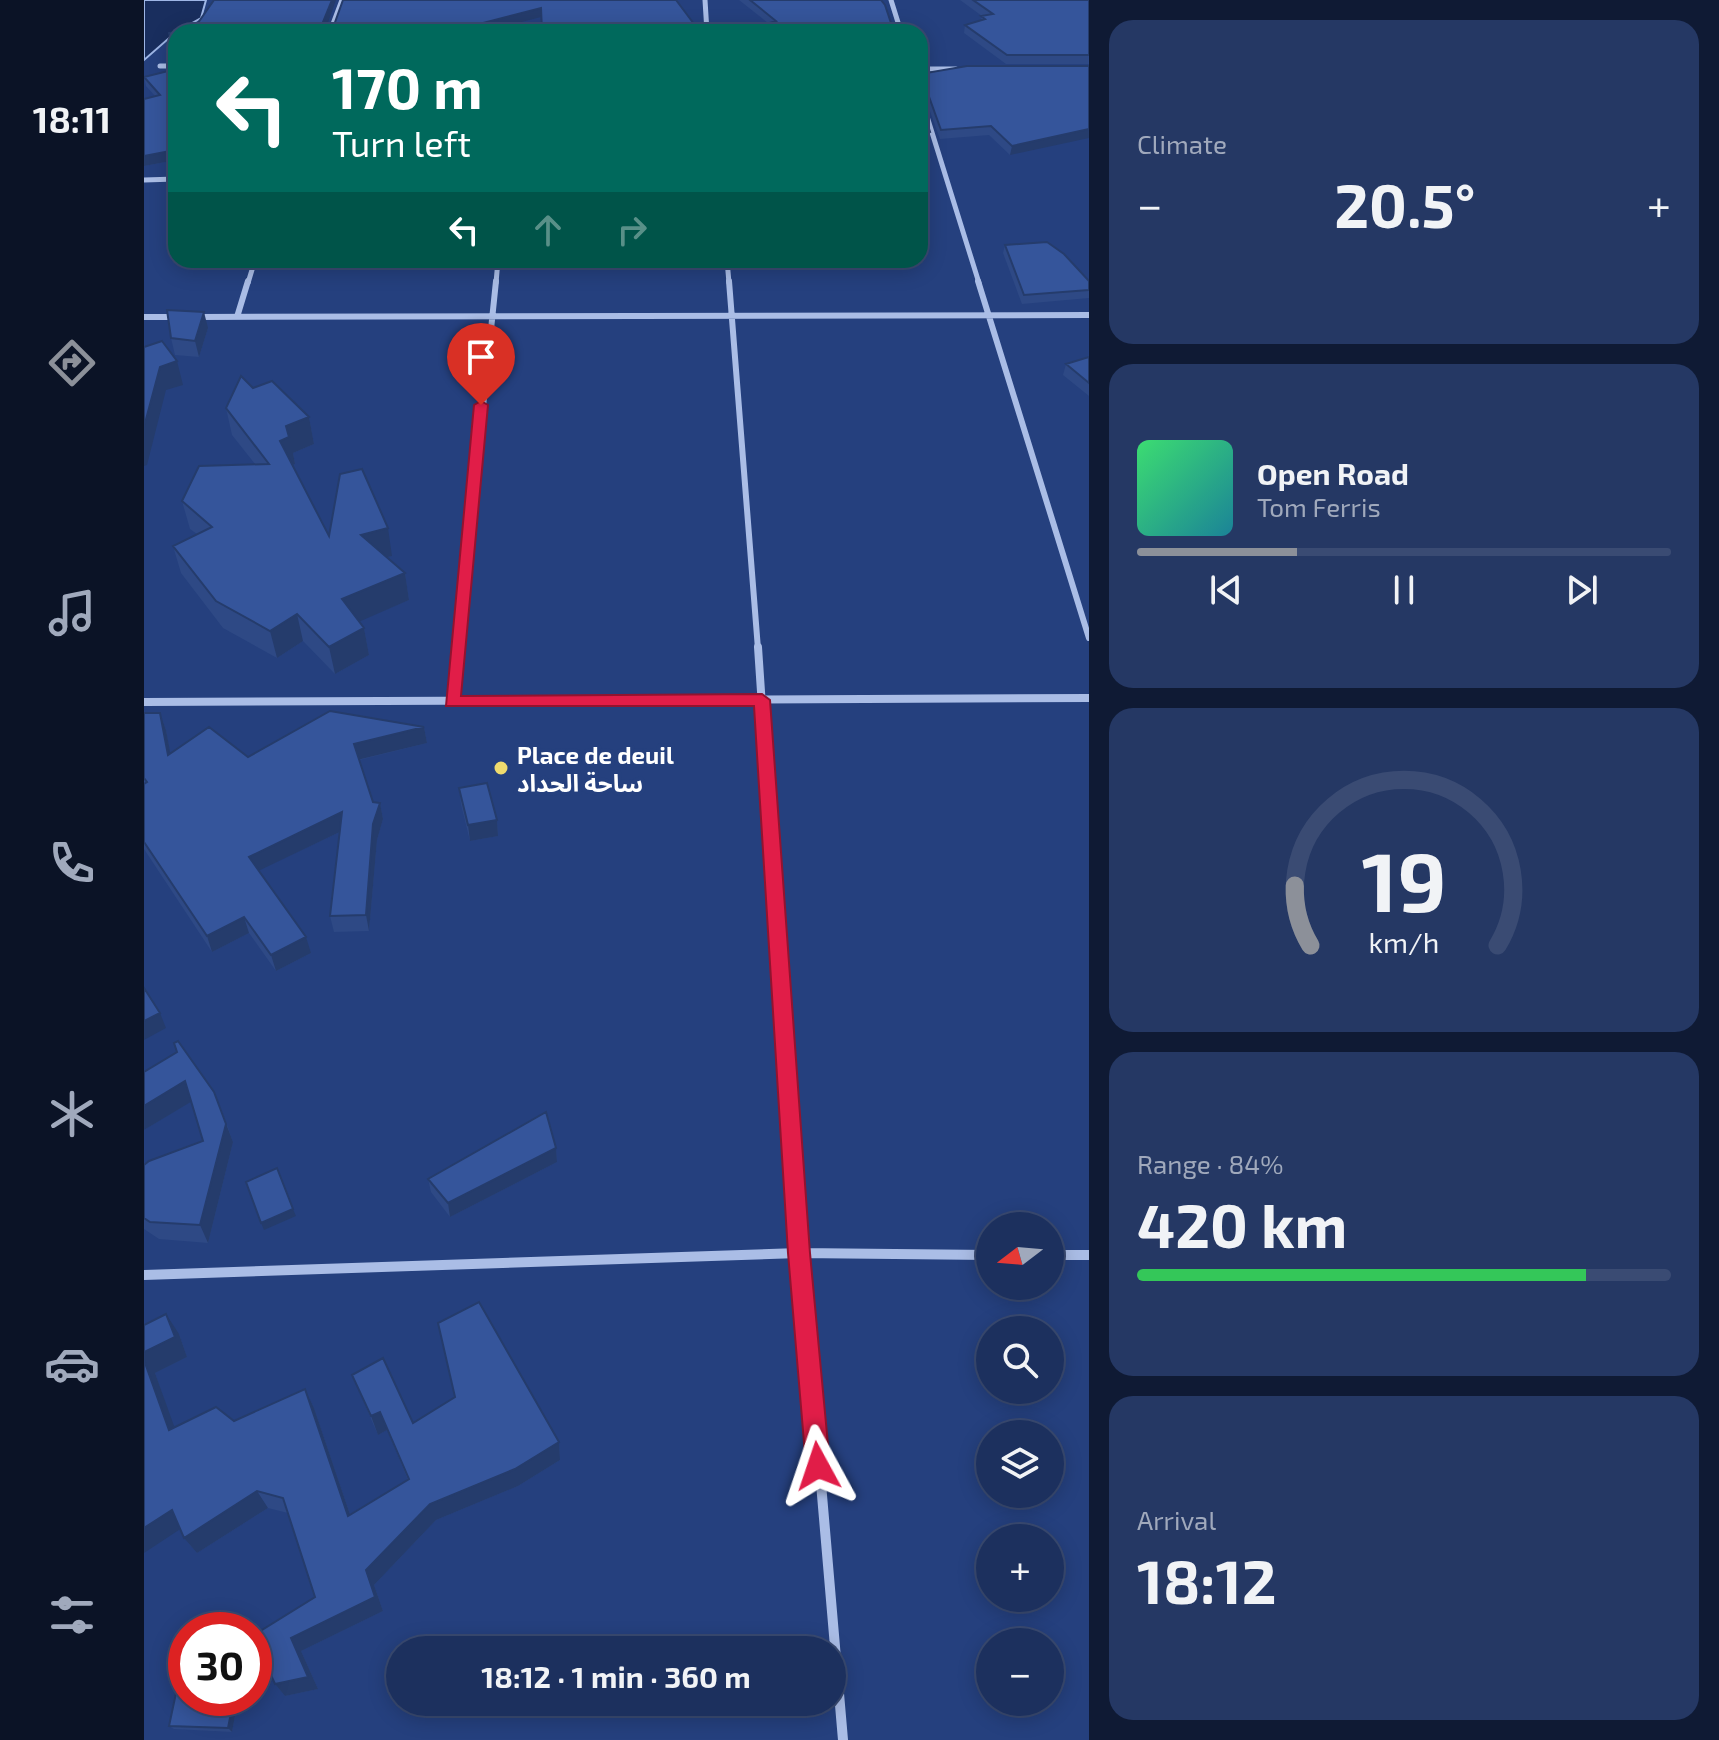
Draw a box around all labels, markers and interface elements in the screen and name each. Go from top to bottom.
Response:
text: 170 m [332,53,483,120]
icon: left [200,56,304,160]
text: 18:11 [33,97,111,140]
text: Turn left [332,121,471,164]
text: Climate [1137,128,1227,159]
text: 20.5° [1334,168,1475,240]
text: − [1137,177,1163,230]
text: + [1647,177,1671,230]
icon: left [442,208,486,252]
icon: ahead [526,208,570,252]
icon: right [610,208,654,252]
pin [447,323,515,405]
icon: directions [44,335,100,391]
icon: arrive [459,335,503,379]
text: Open Road [1257,455,1409,491]
text: Tom Ferris [1257,491,1381,522]
icon: previous [1204,568,1248,612]
icon: pause [1382,568,1426,612]
icon: next [1560,568,1604,612]
icon: music [44,585,100,641]
place label: Place de deuil ساحة الحداد [517,740,674,797]
marker: Place de deuil ساحة الحداد [492,759,510,777]
text: 19 [1361,829,1447,929]
icon: phone [44,835,100,891]
text: km/h [1369,924,1439,959]
icon: climate [44,1086,100,1142]
text: Range · 84% [1137,1148,1284,1179]
text: 420 km [1137,1188,1347,1260]
north arrow [976,1212,1064,1300]
map controls [976,1212,1064,1716]
button: search [976,1316,1064,1404]
icon: car [44,1336,100,1392]
button: layers [976,1420,1064,1508]
position arrow [776,1424,860,1508]
text: Arrival [1137,1504,1216,1535]
button: + [976,1524,1064,1612]
text: 18:12 [1137,1544,1277,1616]
icon: filters [44,1587,100,1643]
speed limit sign: 30 [168,1612,272,1716]
button: − [976,1628,1064,1716]
text: 18:12 · 1 min · 360 m [481,1658,751,1694]

